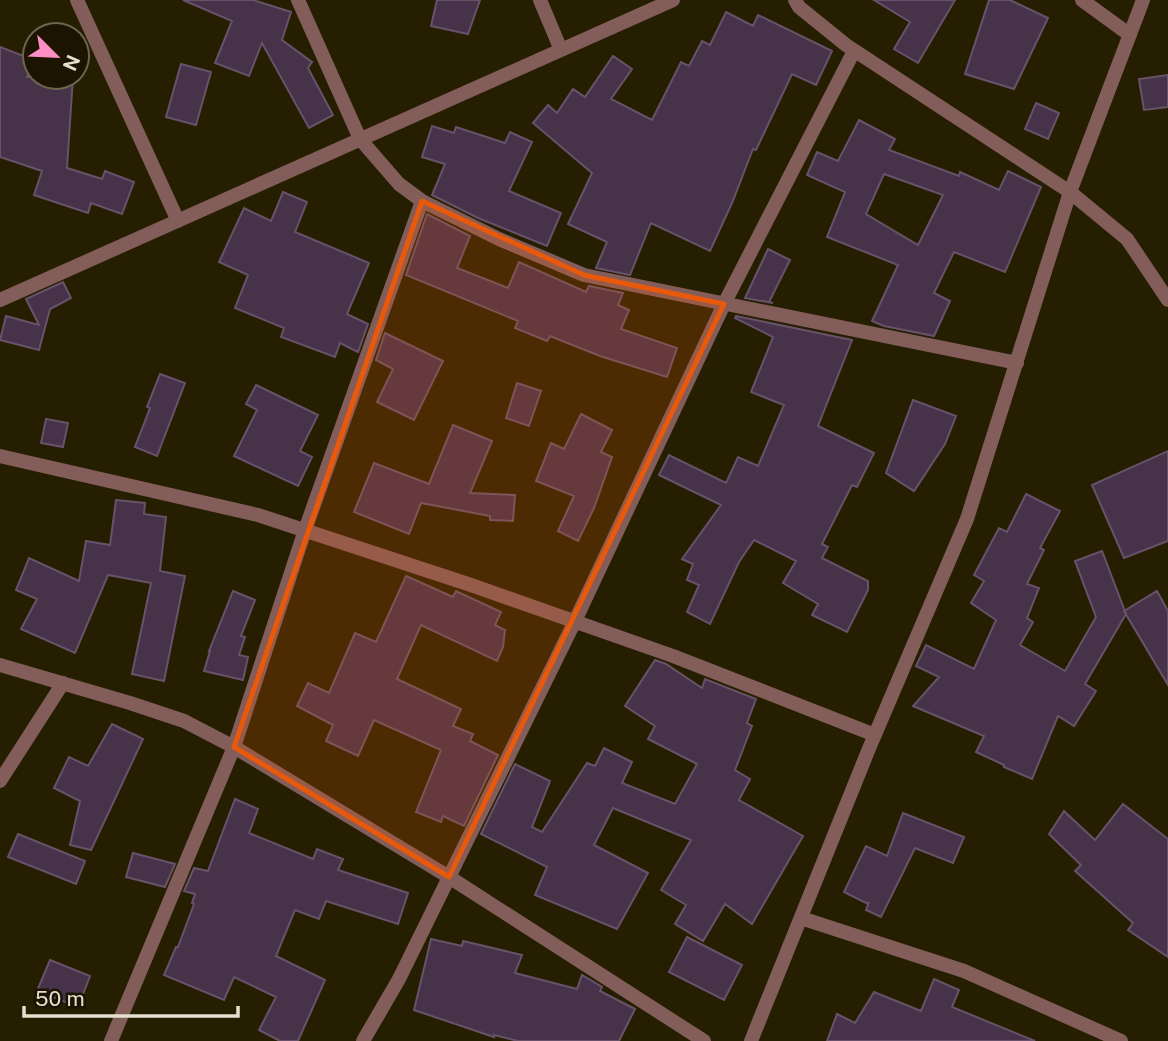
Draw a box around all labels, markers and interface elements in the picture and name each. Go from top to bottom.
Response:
north arrow [21,21,91,91]
text: N [58,52,85,74]
scale bar [24,974,238,1018]
text: 50 m [35,986,85,1011]

